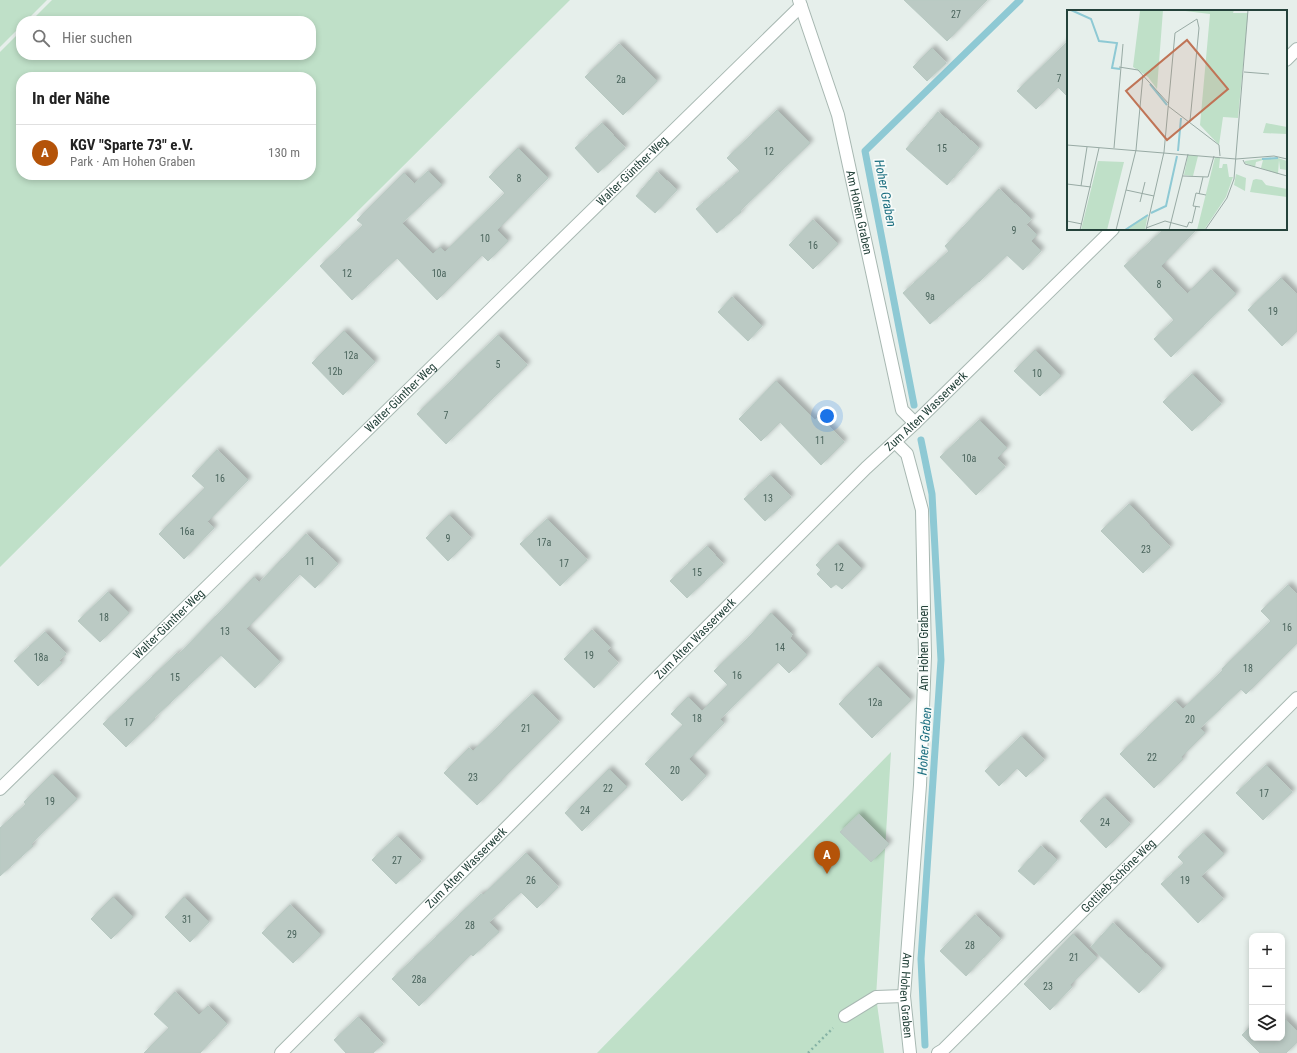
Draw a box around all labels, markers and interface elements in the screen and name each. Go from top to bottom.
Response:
house number: 27 [951,9,961,20]
inset map [1067,10,1287,230]
search box [16,16,316,60]
icon: search [30,27,52,49]
text: Hier suchen [62,29,132,47]
house number: 7 [1057,73,1062,84]
house number: 2a [616,74,626,85]
text: In der Nähe [32,88,110,108]
street label: Walter-Günther-Weg [594,133,671,209]
text: KGV "Sparte 73" e.V. [70,136,193,154]
house number: 15 [937,143,947,154]
text: A [41,145,49,160]
text: 130 m [268,145,300,160]
house number: 12 [764,146,774,157]
text: Park · Am Hohen Graben [70,154,195,169]
water label: Hoher Graben [872,158,899,228]
street label: Am Hohen Graben [843,169,875,256]
house number: 8 [517,173,522,184]
house number: 9 [1012,225,1017,236]
house number: 10 [480,233,490,244]
house number: 16 [808,240,818,251]
house number: 12 [342,268,352,279]
house number: 10a [432,268,447,279]
house number: 8 [1157,279,1162,290]
house number: 9a [925,291,935,302]
house number: 19 [1268,306,1278,317]
house number: 12a [344,350,359,361]
house number: 5 [496,359,501,370]
street label: Walter-Günther-Weg [362,360,439,435]
house number: 12b [328,366,342,377]
street label: Zum Alten Wasserwerk [882,368,971,454]
house number: 10 [1032,368,1042,379]
your location [817,406,837,426]
house number: 7 [444,410,449,421]
house number: 11 [815,435,825,446]
house number: 10a [962,453,977,464]
house number: 16 [215,473,225,484]
house number: 13 [763,493,773,504]
house number: 16a [180,526,195,537]
house number: 9 [446,533,451,544]
house number: 17a [537,537,552,548]
house number: 23 [1141,544,1151,555]
house number: 11 [305,556,315,567]
house number: 17 [559,558,569,569]
house number: 12 [834,562,844,573]
house number: 15 [692,567,702,578]
street label: Walter-Günther-Weg [130,586,207,662]
street label: Zum Alten Wasserwerk [652,595,739,682]
street label: Am Hohen Graben [917,605,931,691]
house number: 18 [99,612,109,623]
house number: 16 [1282,622,1292,633]
house number: 13 [220,626,230,637]
house number: 14 [775,642,785,653]
house number: 19 [584,650,594,661]
house number: 18a [34,652,49,663]
house number: 18 [1243,663,1253,674]
house number: 16 [732,670,742,681]
house number: 15 [170,672,180,683]
house number: 12a [868,697,883,708]
water label: Hoher Graben [915,706,934,776]
house number: 18 [692,713,702,724]
house number: 20 [1185,714,1195,725]
house number: 17 [124,717,134,728]
house number: 21 [521,723,531,734]
house number: 22 [1147,752,1157,763]
house number: 20 [670,765,680,776]
house number: 23 [468,772,478,783]
house number: 22 [603,783,613,794]
house number: 17 [1259,788,1269,799]
house number: 19 [45,796,55,807]
house number: 24 [580,805,590,816]
house number: 24 [1100,817,1110,828]
street label: Zum Alten Wasserwerk [423,824,510,911]
street label: Gottlieb-Schöne-Weg [1078,836,1158,916]
pin: A [814,841,840,874]
house number: 27 [392,855,402,866]
house number: 26 [526,875,536,886]
house number: 19 [1180,875,1190,886]
house number: 31 [182,914,192,925]
house number: 28 [465,920,475,931]
house number: 29 [287,929,297,940]
map controls [1249,933,1285,1041]
button: + [1249,933,1285,969]
house number: 28 [965,940,975,951]
street label: Am Hohen Graben [897,952,915,1039]
house number: 21 [1069,952,1079,963]
button: − [1249,969,1285,1005]
house number: 28a [412,974,427,985]
house number: 23 [1043,981,1053,992]
button: layers [1249,1005,1285,1041]

